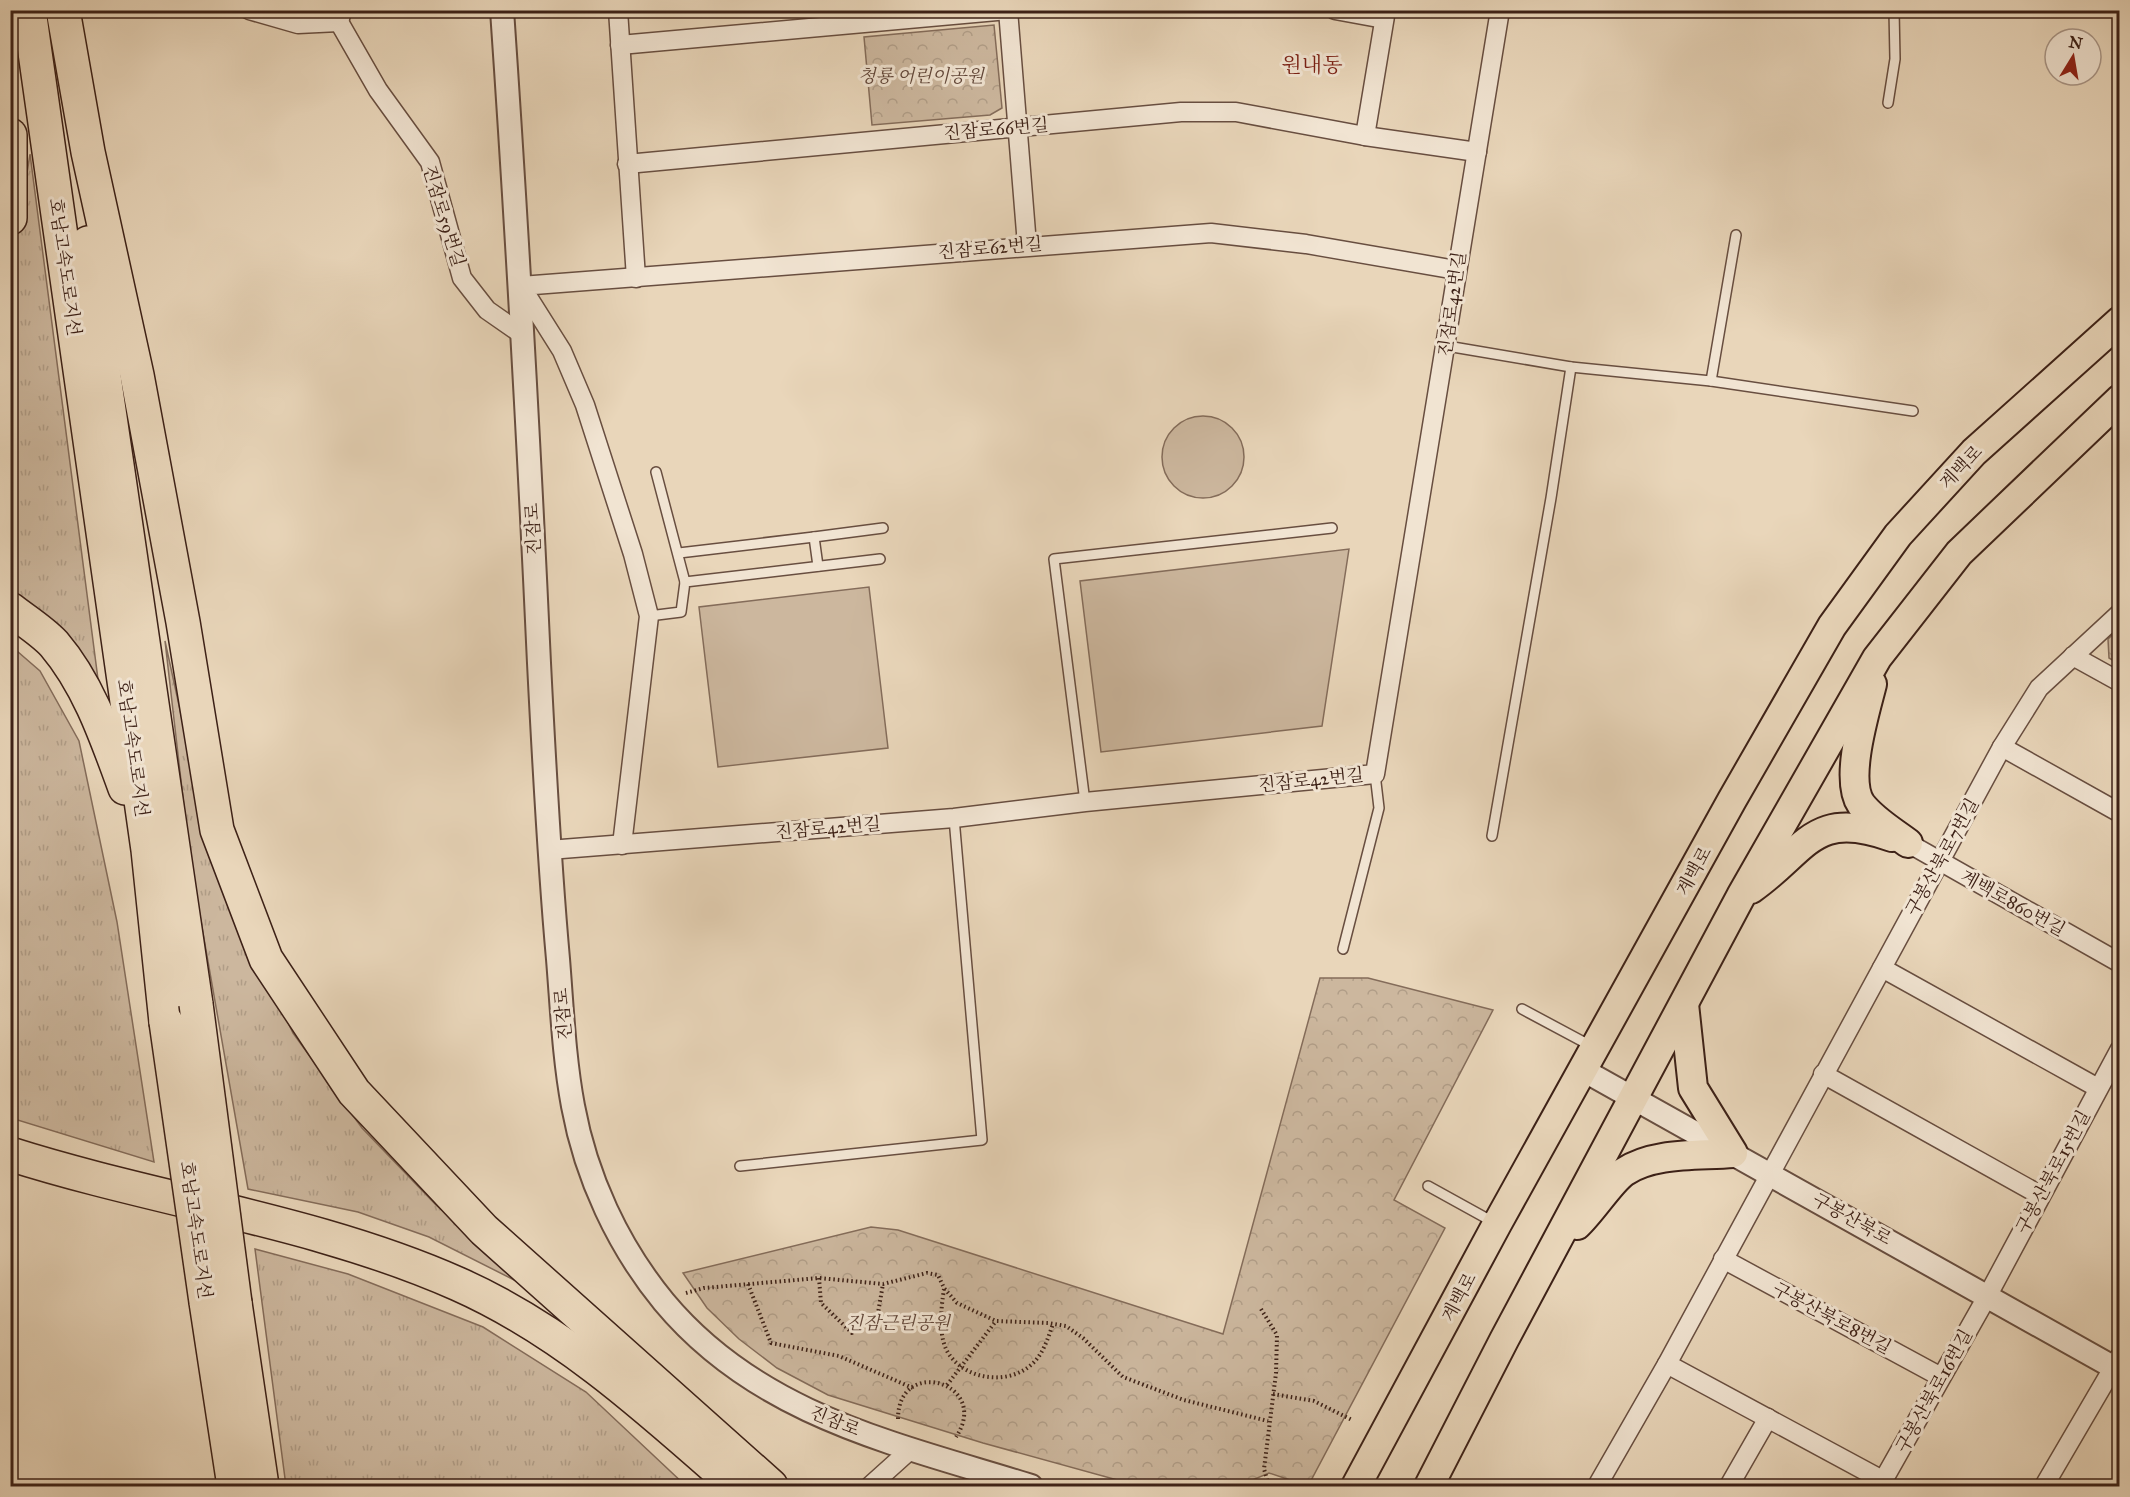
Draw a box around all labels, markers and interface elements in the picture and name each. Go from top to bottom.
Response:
north arrow [2043,27,2103,87]
text: N [2067,32,2085,53]
district label: 원내동 [1282,52,1342,78]
park label: 청룡 어린이공원 [858,65,985,87]
street label: 진잠로66번길 [943,113,1049,145]
street label: 진잠로59번길 [418,163,470,269]
street label: 호남고속도로지선 [44,197,86,337]
street label: 진잠로62번길 [937,232,1043,264]
street label: 진잠로42번길 [1434,250,1470,358]
street label: 계백로 [1935,441,1987,493]
street label: 진잠로 [521,502,545,556]
street label: 호남고속도로지선 [112,678,154,818]
street label: 진잠로42번길 [1257,764,1365,796]
street label: 구봉산북로7번길 [1901,794,1983,920]
street label: 진잠로42번길 [774,812,882,844]
street label: 계백로 [1672,843,1716,899]
street label: 계백로860번길 [1957,865,2069,941]
street label: 진잠로 [550,987,576,1041]
street label: 구봉산북로15번길 [2011,1106,2095,1238]
street label: 호남고속도로지선 [175,1160,217,1300]
street label: 구봉산북로 [1809,1188,1895,1250]
street label: 계백로 [1437,1269,1481,1325]
street label: 구봉산북로8번길 [1769,1277,1895,1359]
park label: 진잠근린공원 [846,1312,952,1334]
street label: 구봉산북로16번길 [1891,1325,1977,1457]
street label: 진잠로 [807,1401,863,1441]

